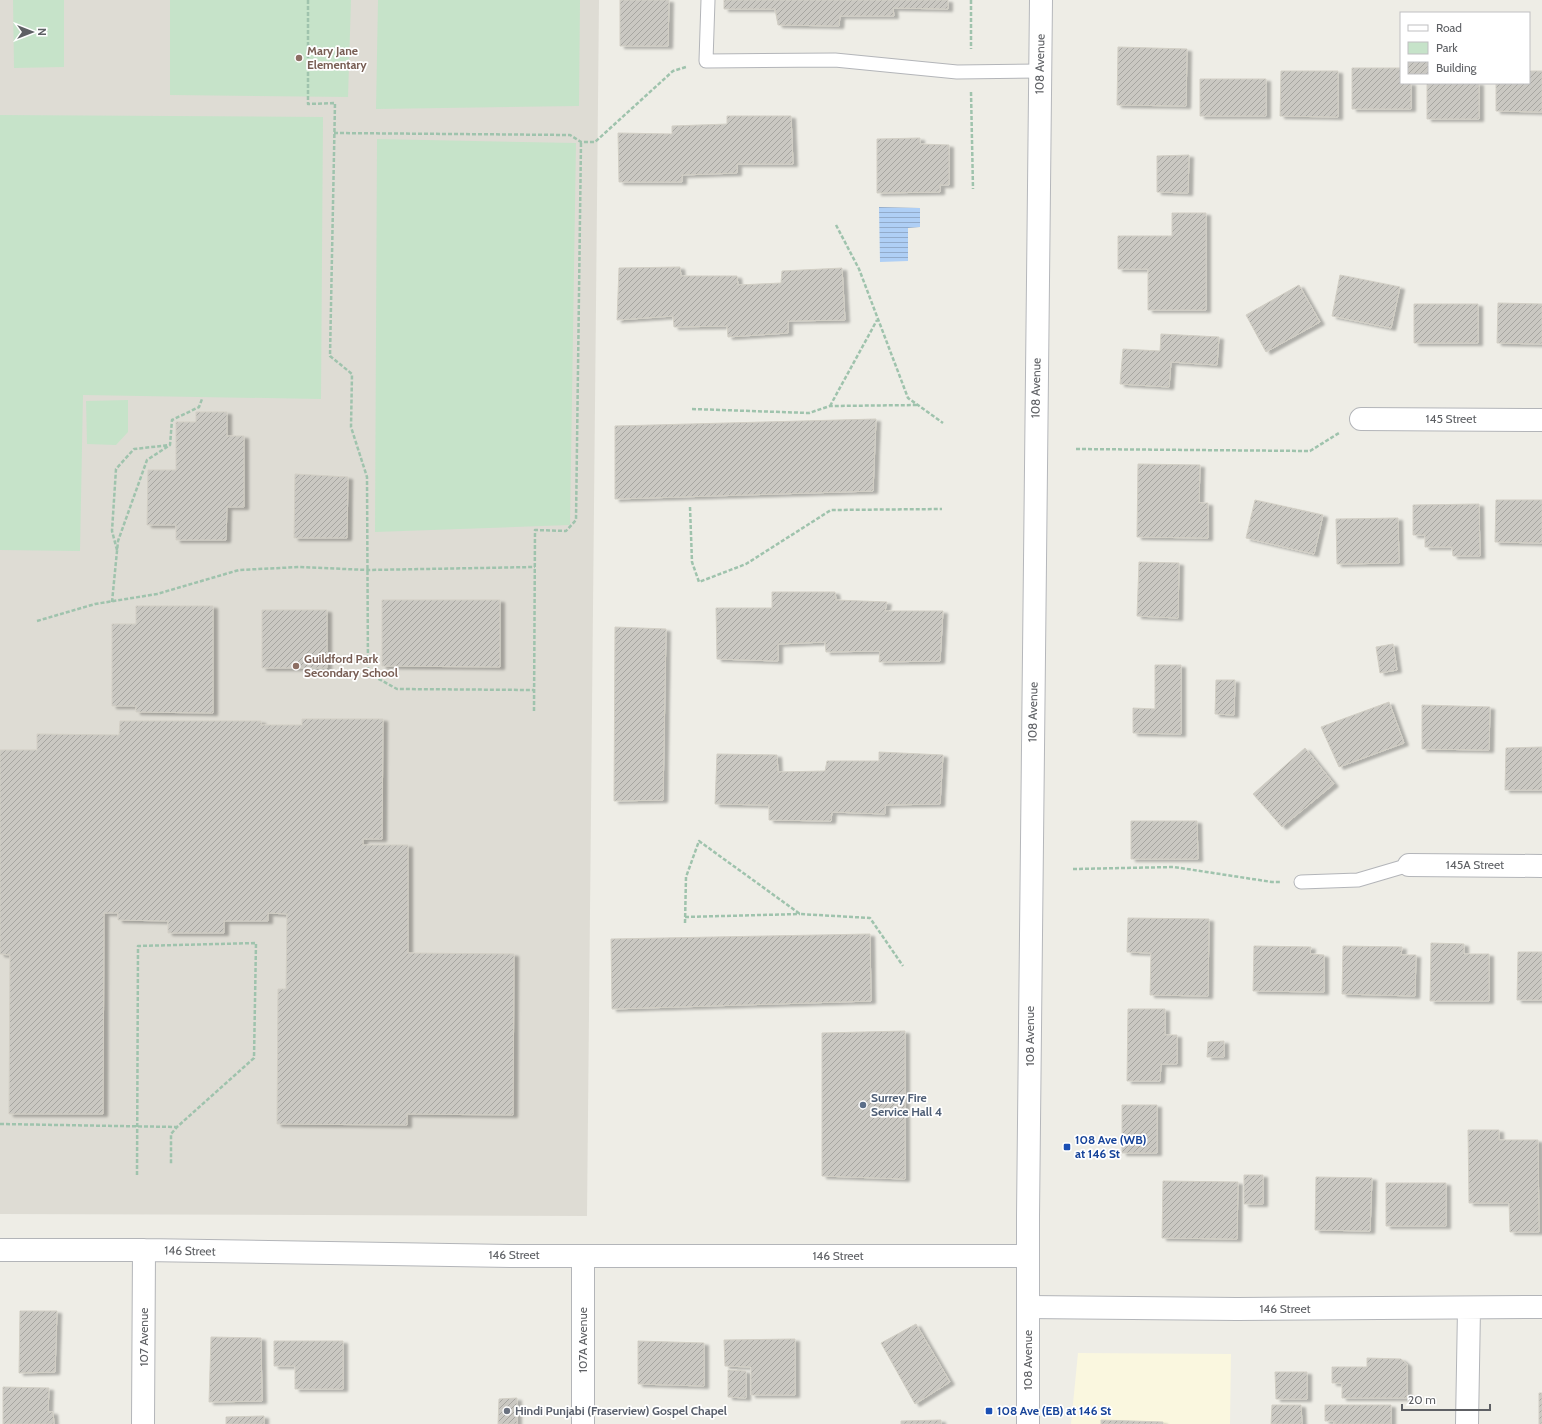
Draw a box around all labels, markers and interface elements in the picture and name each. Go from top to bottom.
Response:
north arrow [12,12,52,52]
legend [1400,12,1530,84]
text: Road [1436,20,1462,35]
text: N [35,28,49,36]
street label: 108 Avenue [1031,34,1048,94]
text: Park [1436,40,1458,55]
place label: Mary Jane Elementary [307,43,367,72]
marker: Mary Jane Elementary [294,53,304,63]
text: Building [1436,60,1478,75]
street label: 108 Avenue [1027,358,1044,418]
street label: 145 Street [1426,411,1476,426]
place label: Guildford Park Secondary School [304,651,398,680]
marker: Guildford Park Secondary School [291,661,301,671]
street label: 108 Avenue [1024,682,1041,742]
street label: 145A Street [1446,857,1504,872]
street label: 108 Avenue [1022,1006,1037,1066]
place label: Surrey Fire Service Hall 4 [871,1090,942,1119]
marker: Surrey Fire Service Hall 4 [858,1100,868,1110]
place label: 108 Ave (WB) at 146 St [1075,1132,1146,1161]
marker: 108 Ave (WB) at 146 St [1062,1142,1072,1152]
street label: 146 Street [164,1243,216,1258]
street label: 146 Street [488,1247,540,1262]
street label: 146 Street [812,1248,864,1263]
street label: 146 Street [1259,1301,1311,1316]
street label: 107A Avenue [575,1307,590,1373]
street label: 107 Avenue [136,1308,151,1366]
street label: 108 Avenue [1020,1330,1035,1390]
scale bar [1402,1386,1490,1412]
text: 20 m [1408,1392,1436,1407]
place label: Hindi Punjabi (Fraserview) Gospel Chapel [515,1403,727,1418]
place label: 108 Ave (EB) at 146 St [997,1403,1111,1418]
marker: Hindi Punjabi (Fraserview) Gospel Chapel [502,1406,512,1416]
marker: 108 Ave (EB) at 146 St [984,1406,994,1416]

